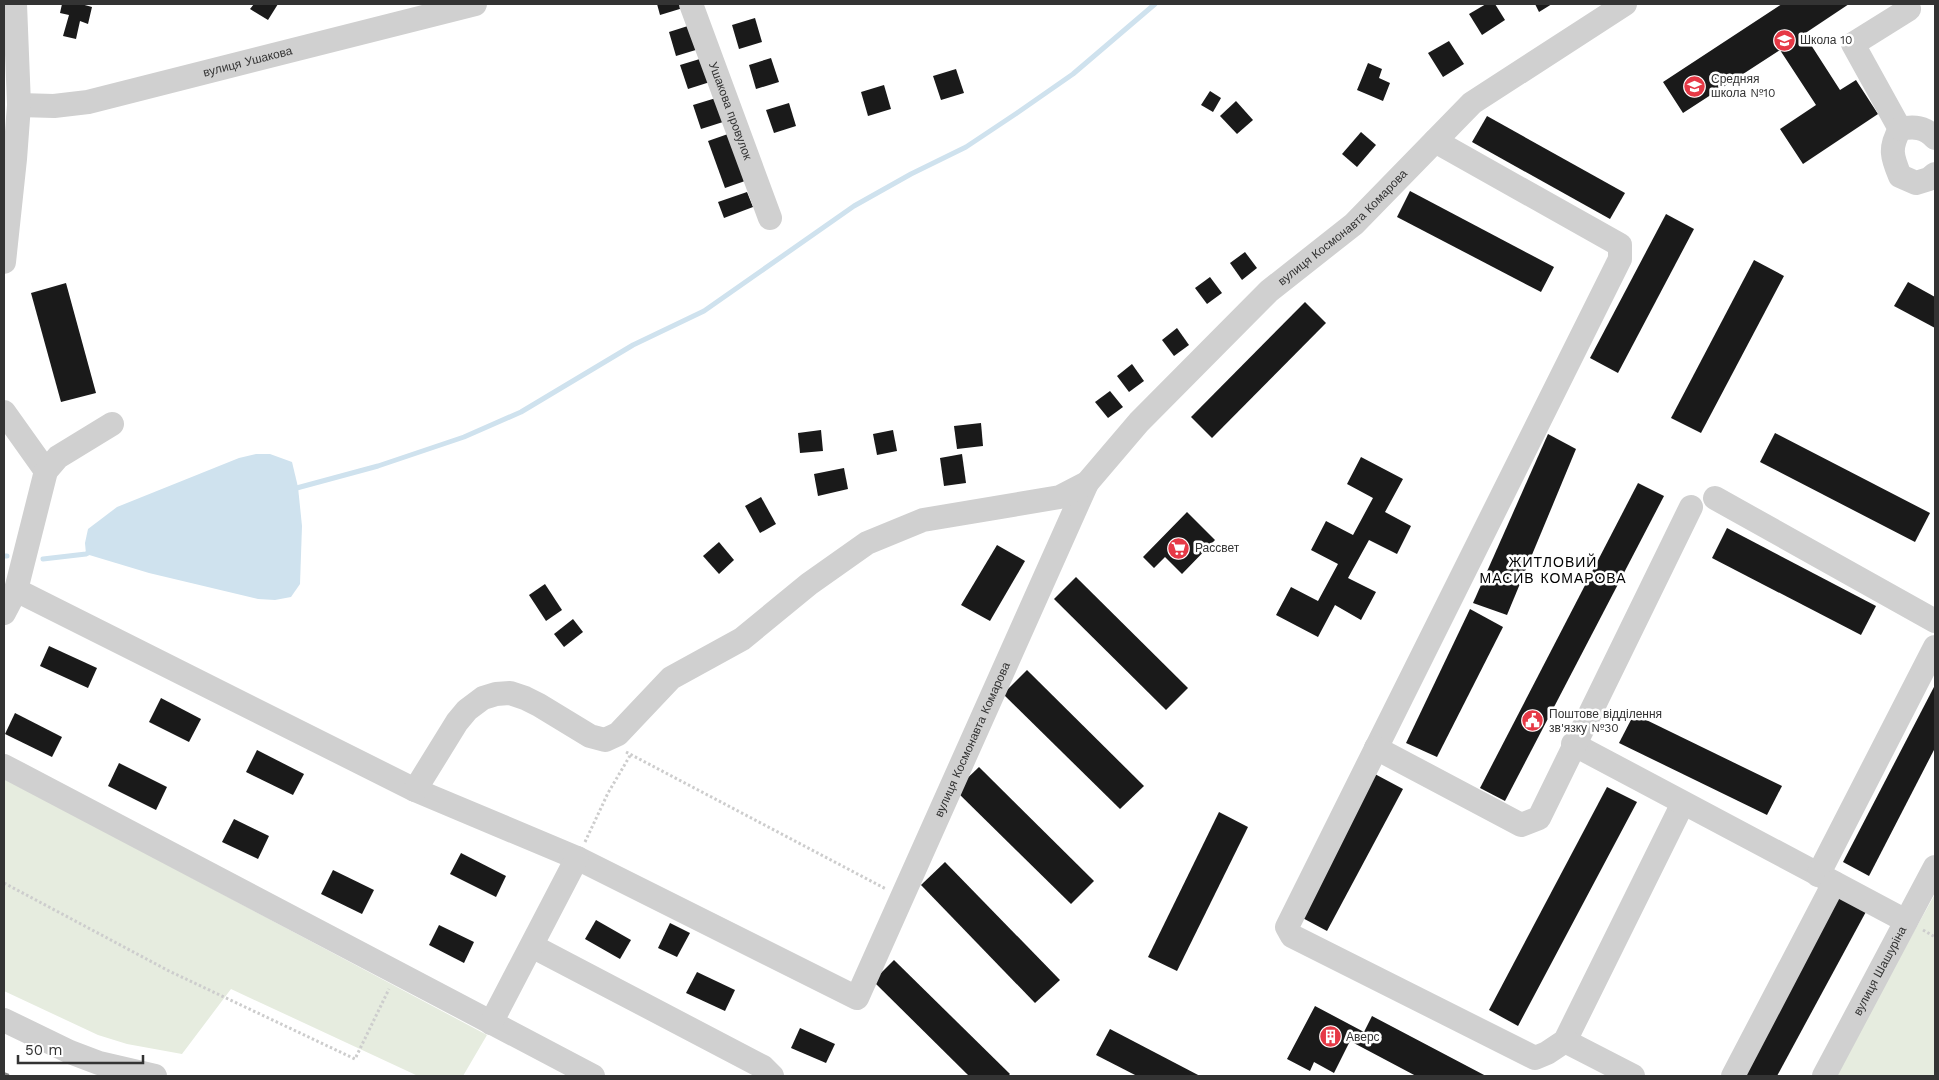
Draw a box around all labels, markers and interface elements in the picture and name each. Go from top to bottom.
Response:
school or university icon: Школа 10 [1772,28,1796,52]
place label: Школа 10 [1800,33,1852,47]
street label: вулиця Ушакова [202,43,294,80]
street label: Ушакова провулок [706,60,755,163]
place label: Средняя школа №10 [1711,72,1775,100]
school or university icon: Средняя школа №10 [1683,74,1707,98]
street label: вулиця Космонавта Комарова [1275,166,1410,288]
supermarket icon: Рассвет [1167,536,1191,560]
place label: Рассвет [1195,541,1240,555]
district label: ЖИТЛОВИЙ МАСИВ КОМАРОВА [1480,553,1627,586]
street label: вулиця Космонавта Комарова [932,660,1013,819]
place label: Поштове відділення зв'язку №30 [1549,707,1662,735]
public building icon: Поштове відділення зв'язку №30 [1521,709,1545,733]
street label: вулиця Шашуріна [1850,924,1909,1018]
building icon: Аверс [1318,1025,1342,1049]
place label: Аверс [1346,1030,1380,1044]
scale bar [18,1032,142,1064]
text: 50 m [25,1041,62,1059]

